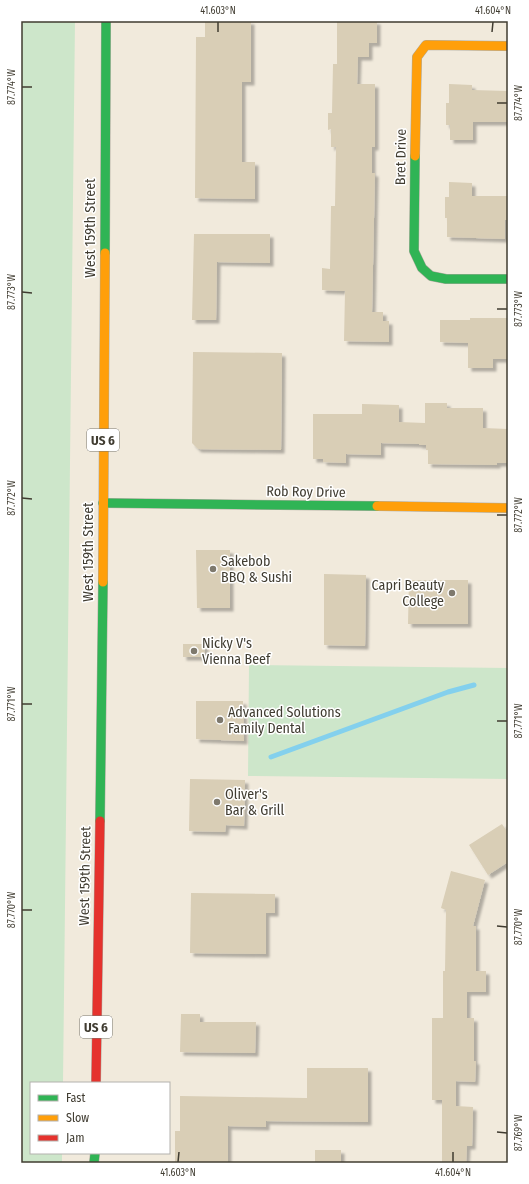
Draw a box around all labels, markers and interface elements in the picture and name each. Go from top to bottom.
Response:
text: 41.603°N [200,5,236,17]
text: 41.604°N [475,5,511,17]
text: 87.774°W [6,69,18,105]
text: 87.774°W [513,85,525,121]
street label: Bret Drive [392,128,410,185]
street label: West 159th Street [82,178,99,278]
text: 87.773°W [6,274,18,310]
text: 87.773°W [513,291,525,327]
road number: US 6 [87,429,119,451]
text: 87.772°W [6,480,18,516]
street label: Rob Roy Drive [266,483,346,501]
text: 87.772°W [513,497,525,533]
street label: West 159th Street [80,502,97,602]
place label: Sakebob BBQ & Sushi [221,553,292,586]
marker: Sakebob BBQ & Sushi [208,564,218,574]
place label: Capri Beauty College [372,577,445,610]
marker: Capri Beauty College [447,588,457,598]
place label: Nicky V's Vienna Beef [202,635,272,668]
marker: Nicky V's Vienna Beef [189,646,199,656]
text: 87.771°W [6,686,18,722]
text: 87.771°W [513,703,525,739]
place label: Advanced Solutions Family Dental [228,704,341,737]
marker: Advanced Solutions Family Dental [215,715,225,725]
place label: Oliver's Bar & Grill [225,786,284,819]
marker: Oliver's Bar & Grill [212,797,222,807]
street label: West 159th Street [76,826,94,926]
text: 87.770°W [6,891,18,928]
text: 87.770°W [513,908,525,945]
road number: US 6 [80,1016,112,1038]
legend [30,1082,170,1154]
text: Fast [66,1091,85,1105]
text: Slow [66,1111,89,1125]
text: 87.769°W [513,1114,525,1151]
text: Jam [66,1131,84,1145]
text: 41.603°N [160,1167,196,1179]
text: 41.604°N [435,1167,471,1179]

